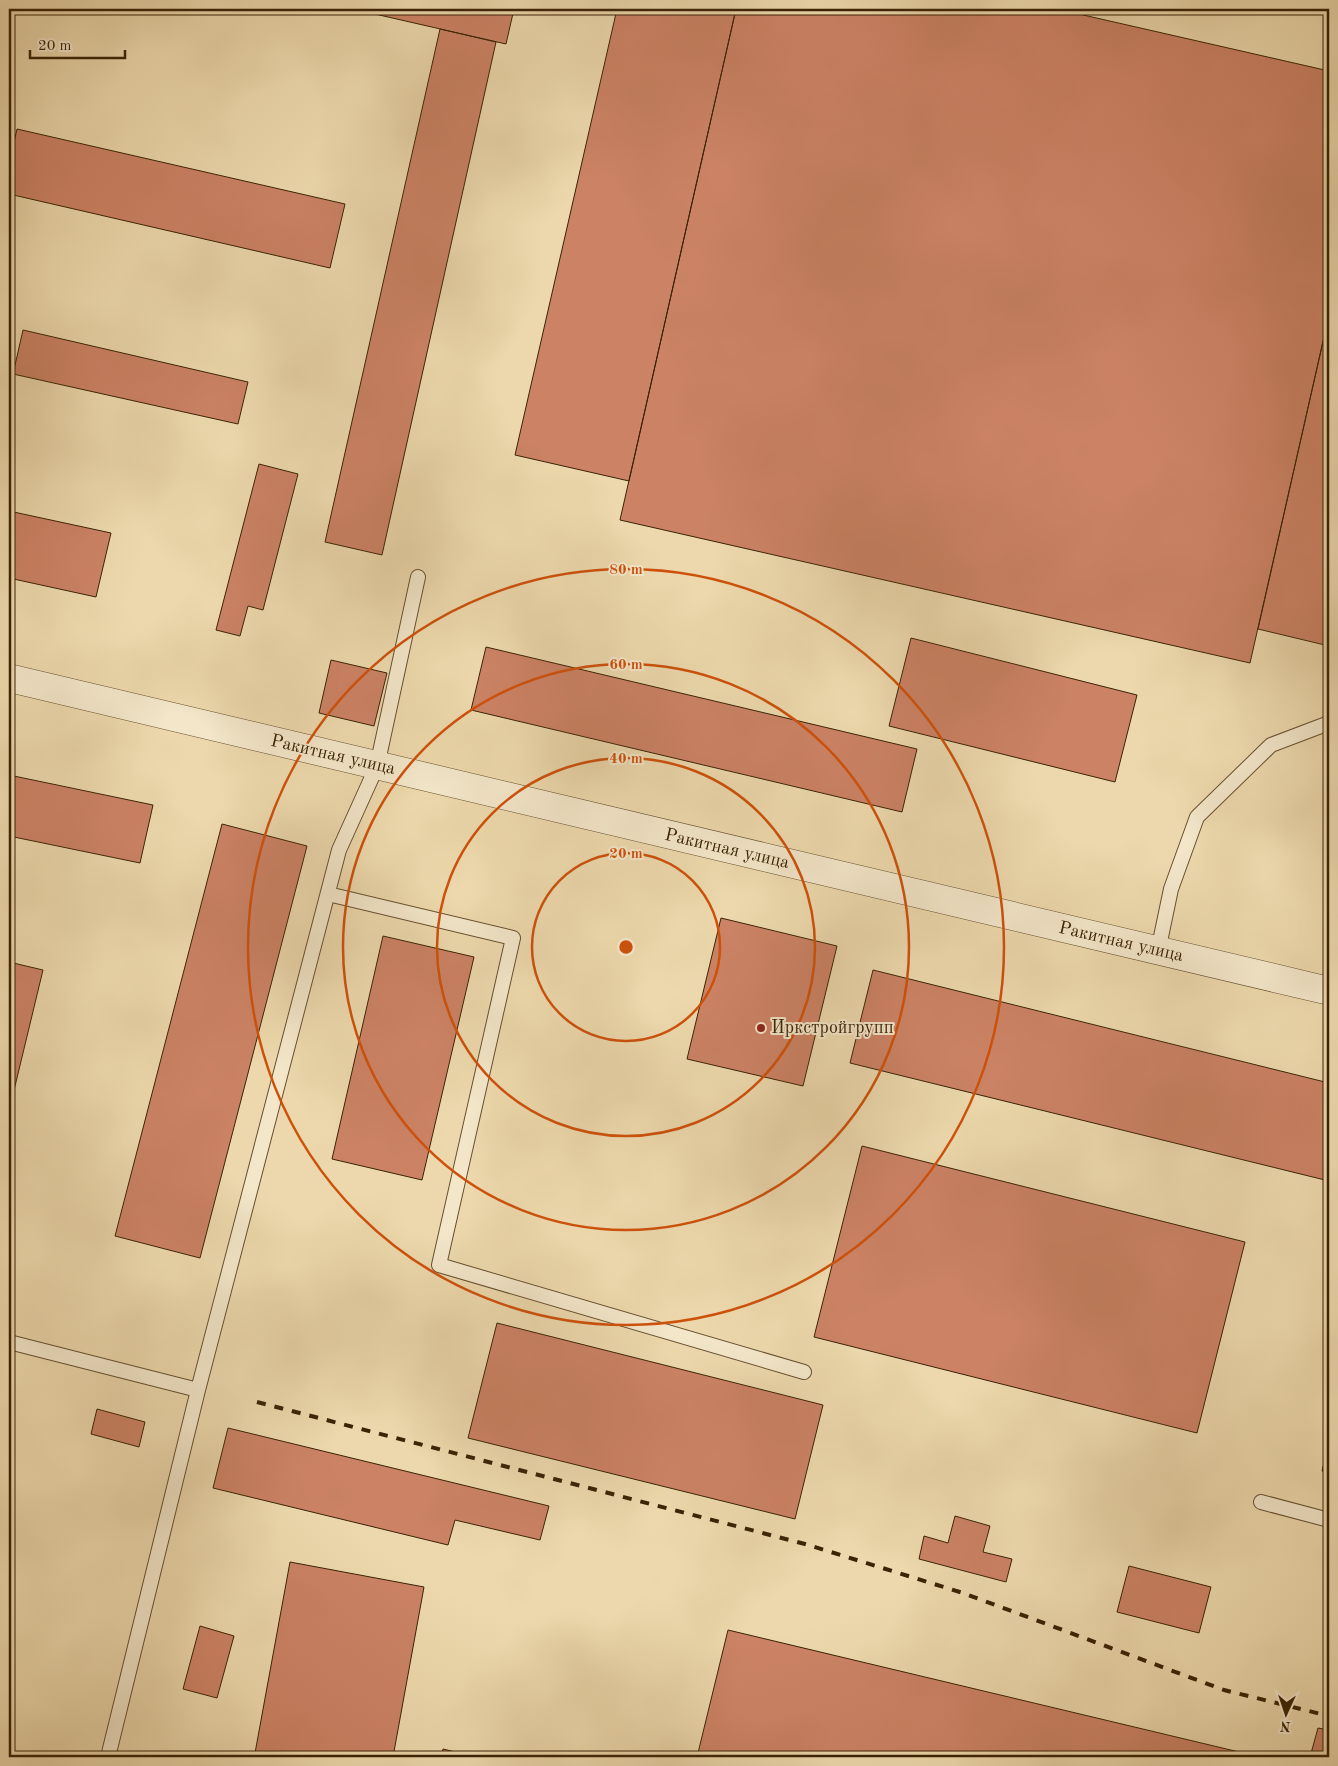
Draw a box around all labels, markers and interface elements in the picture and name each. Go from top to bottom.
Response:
scale bar [30,28,125,60]
text: 20 m [38,39,72,54]
text: 80 m [609,563,643,578]
text: 60 m [609,658,643,673]
street label: Ракитная улица [269,732,397,778]
text: 40 m [609,752,643,767]
street label: Ракитная улица [663,826,791,872]
text: 20 m [609,847,643,862]
street label: Ракитная улица [1057,919,1185,965]
centre of rings [617,938,635,956]
place label: Иркстройгрупп [771,1019,894,1037]
marker: Иркстройгрупп [755,1022,767,1034]
north arrow [1260,1688,1310,1738]
text: N [1279,1719,1291,1733]

